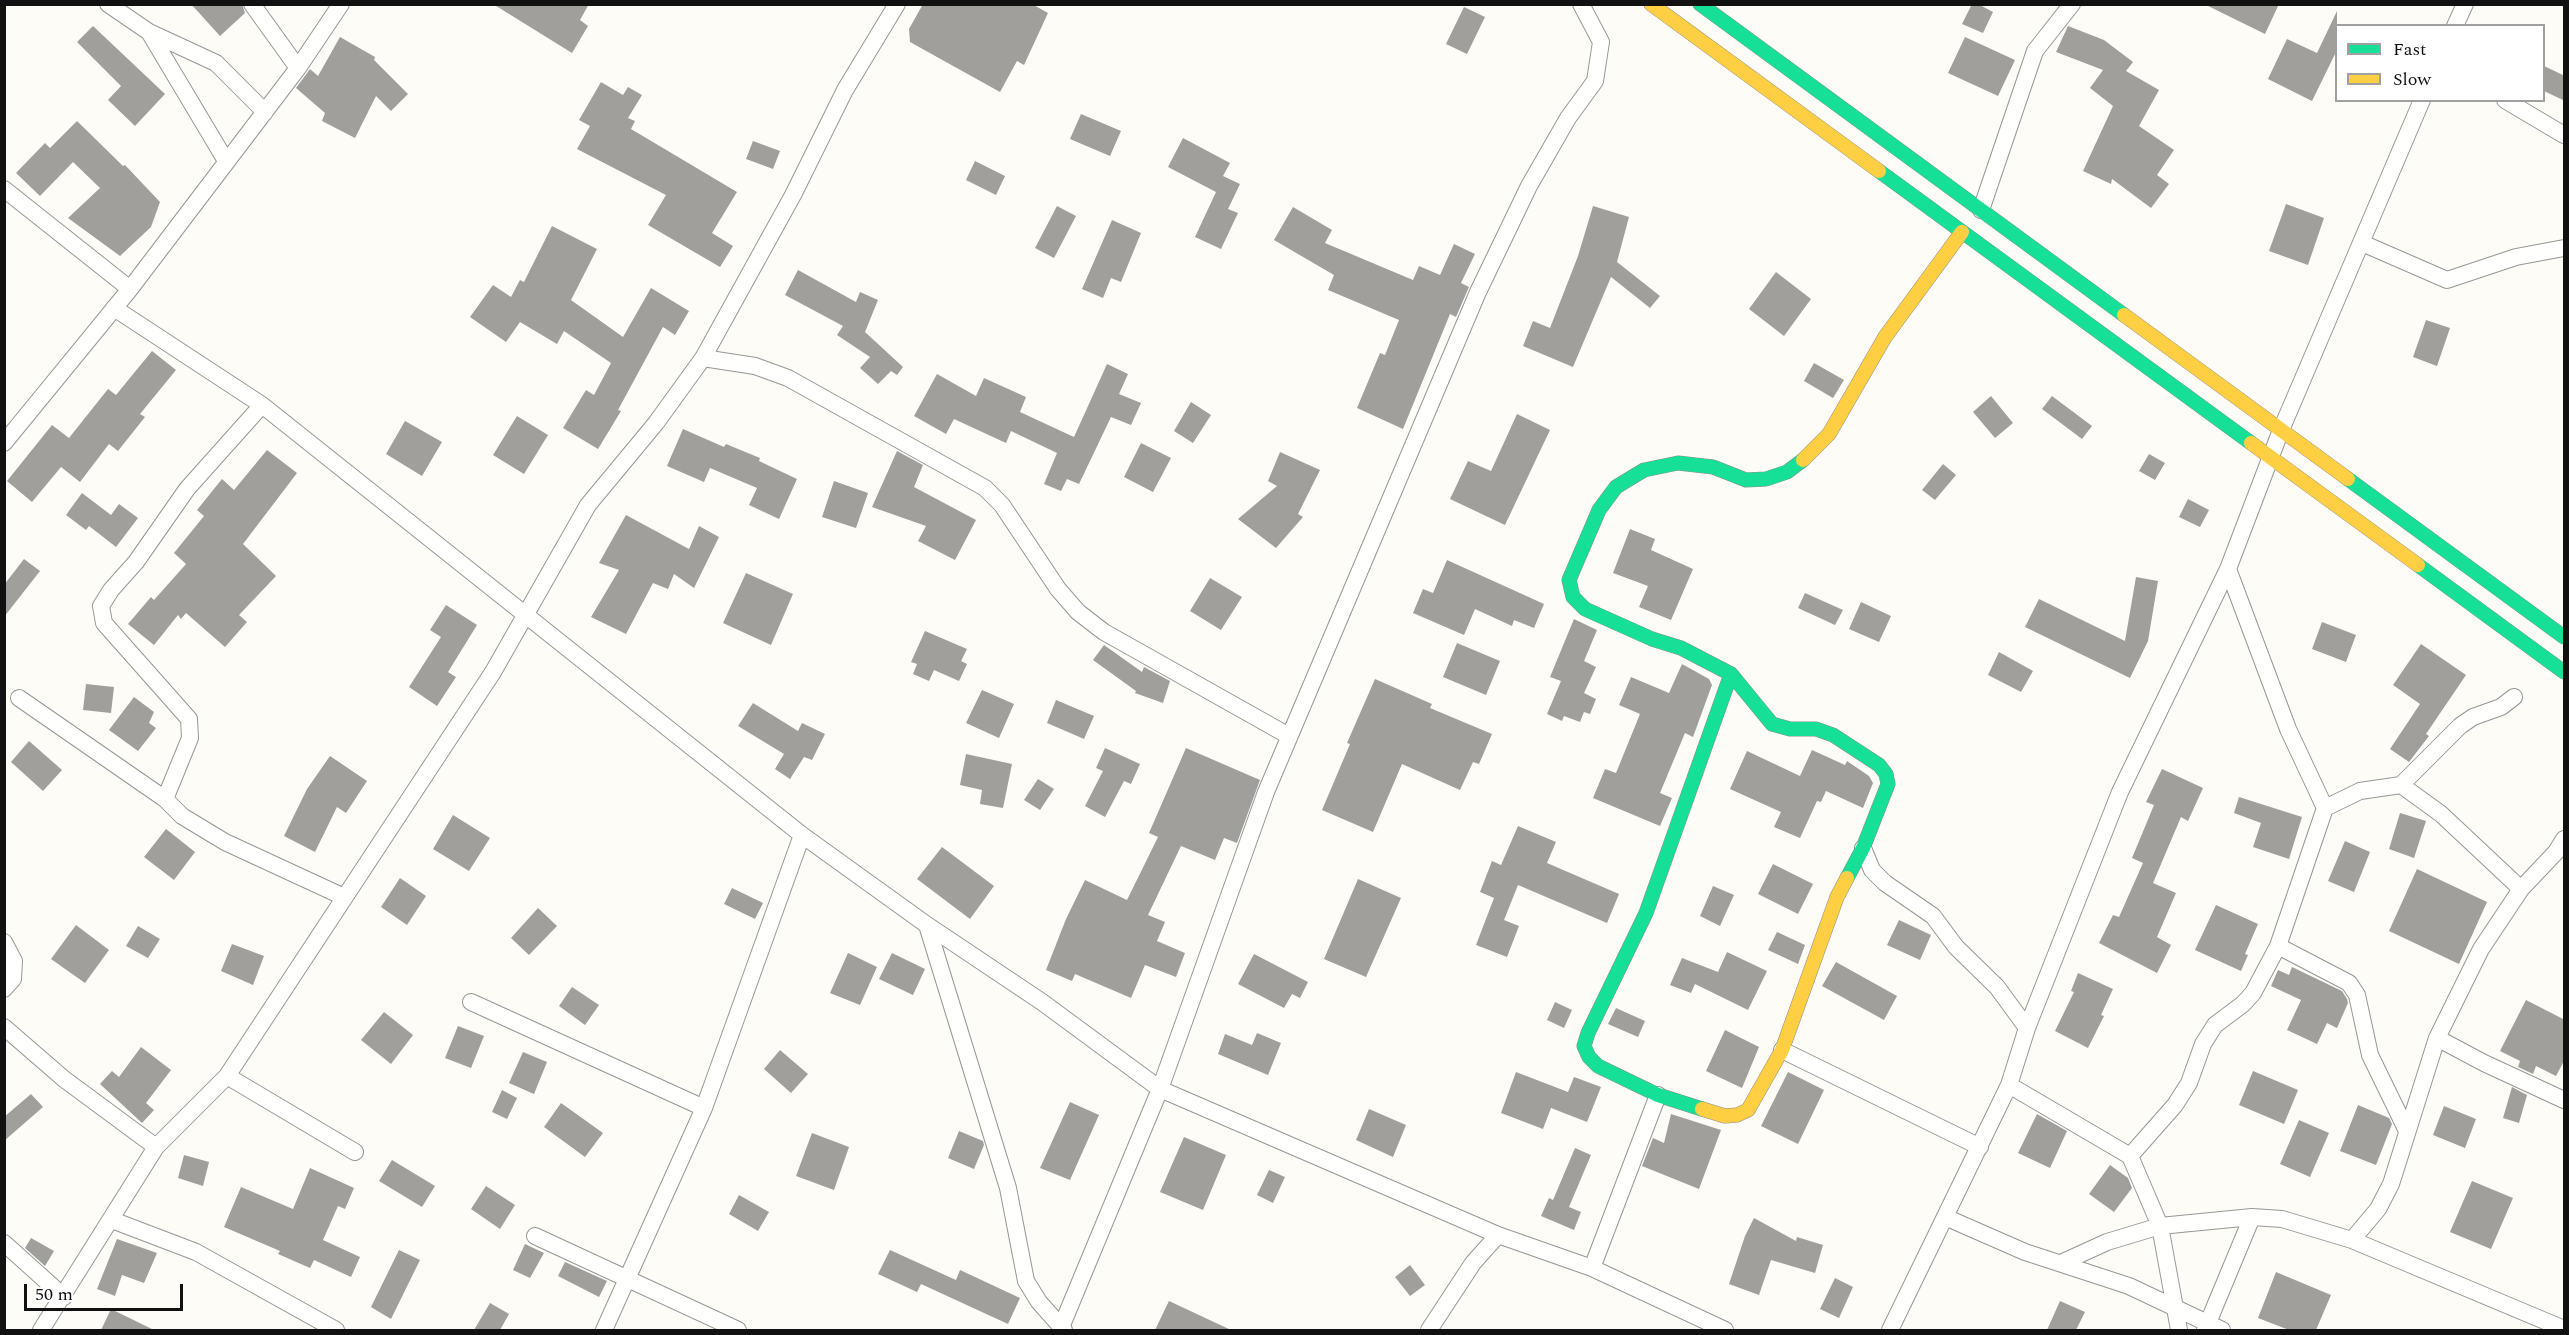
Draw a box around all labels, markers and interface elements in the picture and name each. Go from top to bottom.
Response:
legend [2335,24,2545,102]
text: Fast [2393,36,2426,63]
text: Slow [2393,66,2431,93]
scale bar [27,1272,186,1310]
text: 50 m [35,1281,73,1308]

